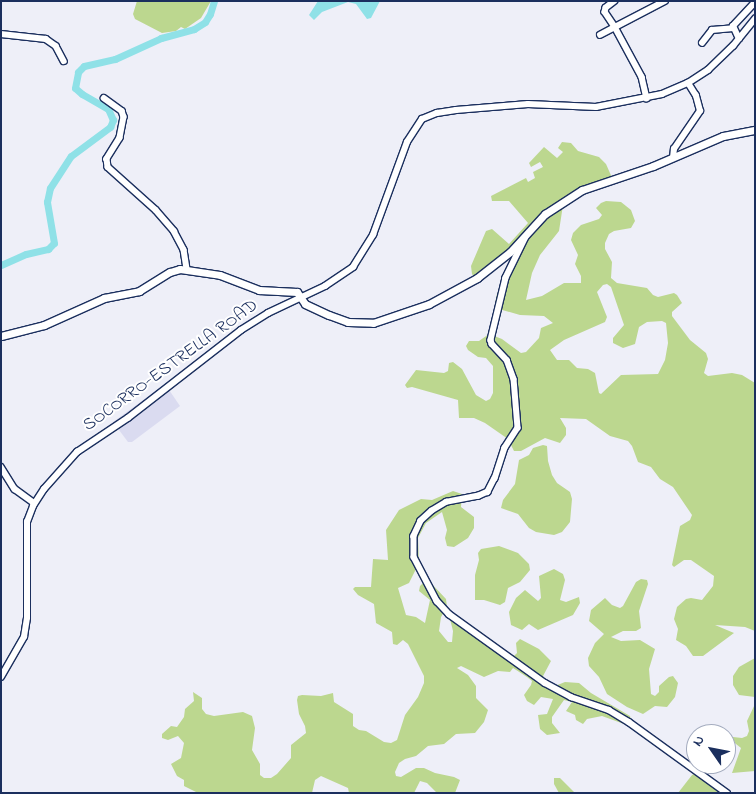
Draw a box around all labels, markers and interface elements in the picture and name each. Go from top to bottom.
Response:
street label: SOCORRO-ESTRELLA ROAD [79,295,263,437]
north arrow [686,724,736,774]
text: N [687,731,710,751]

